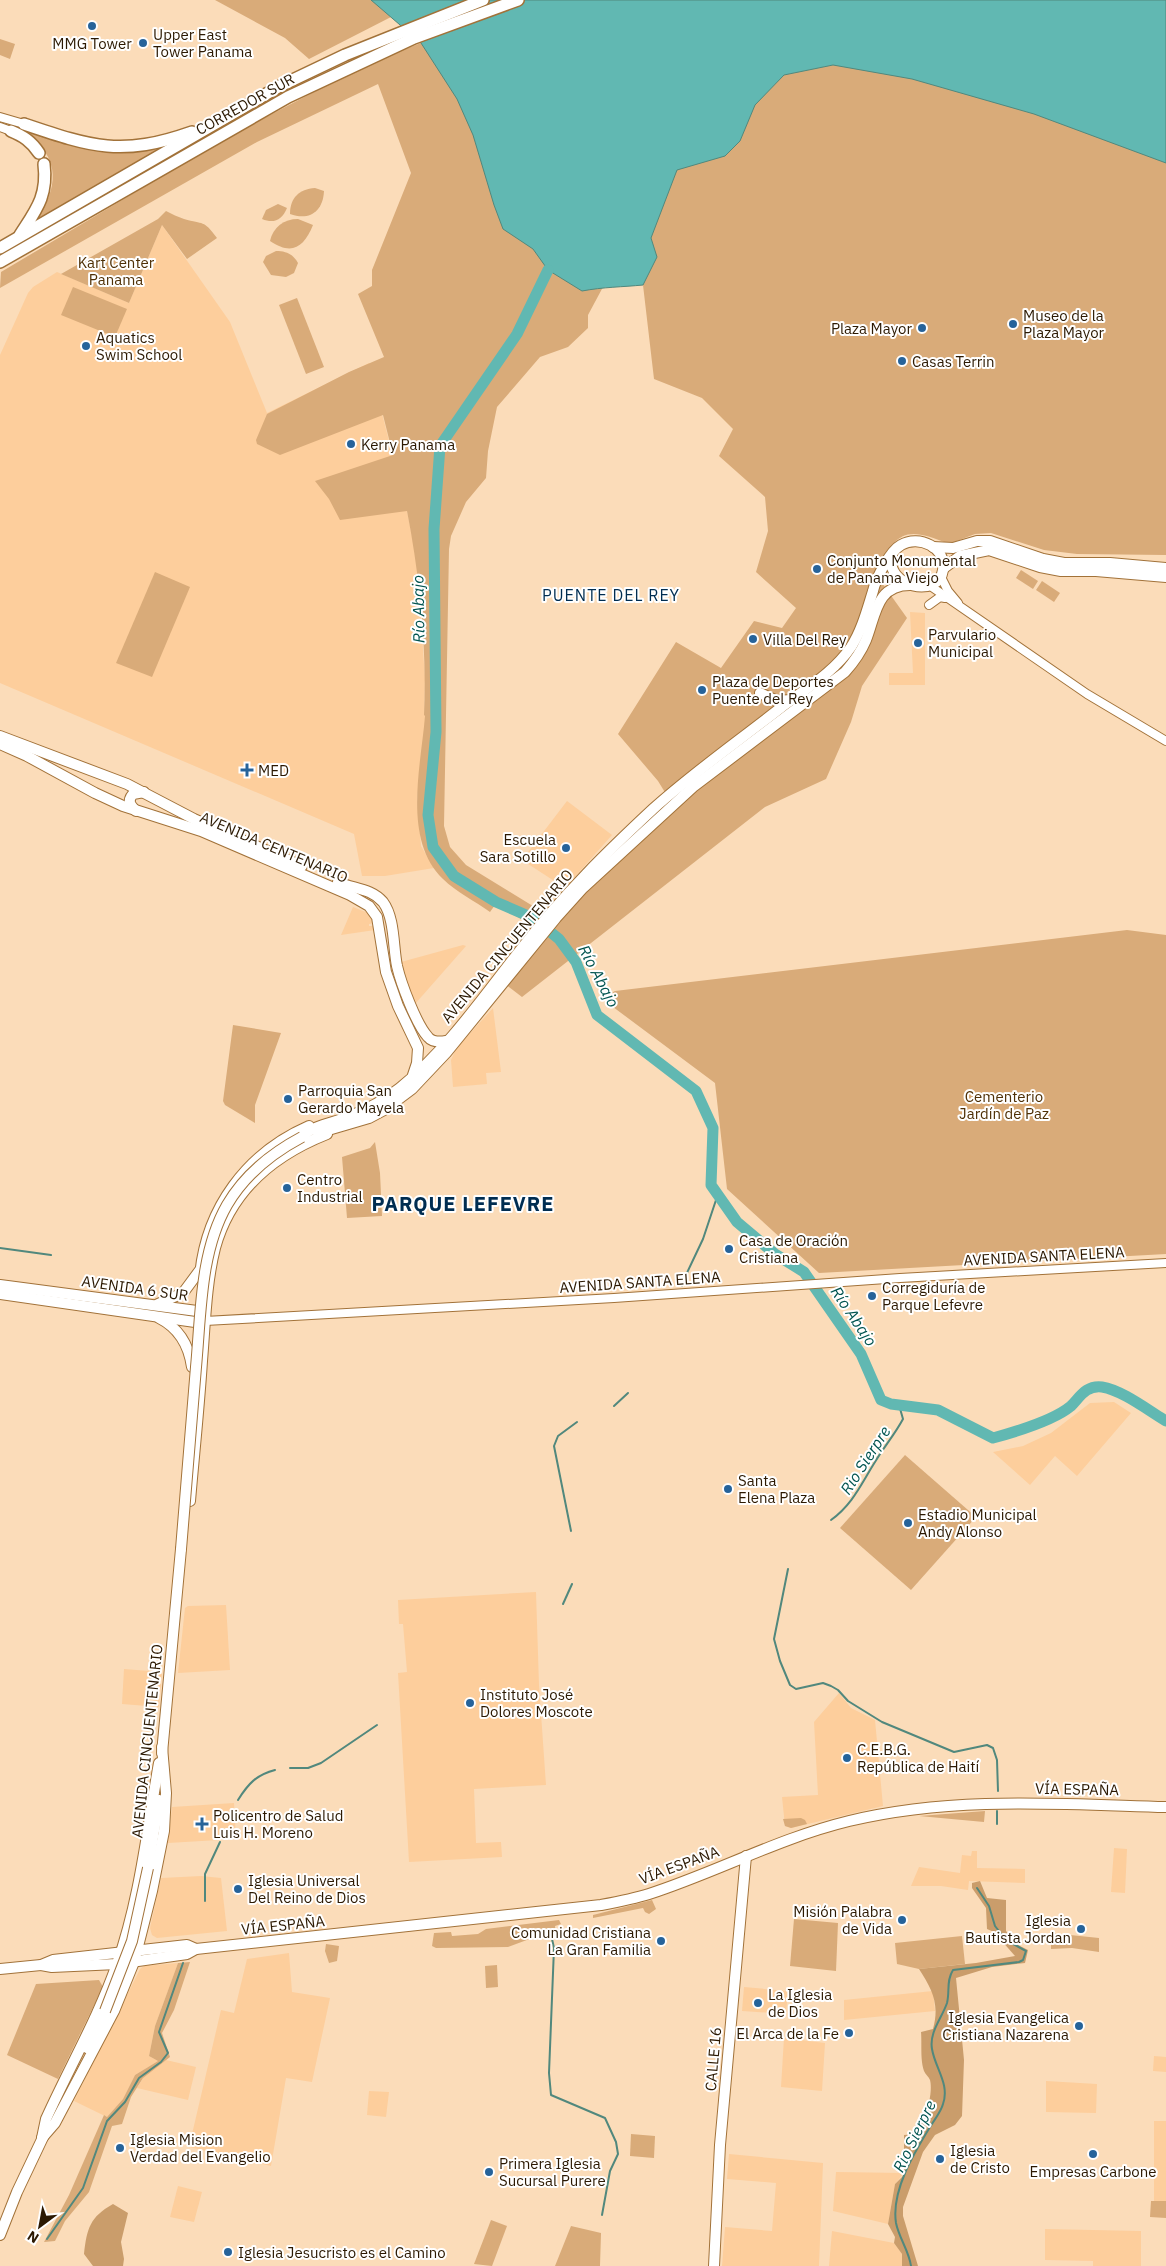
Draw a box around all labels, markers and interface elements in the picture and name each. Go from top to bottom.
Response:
marker: MMG Tower [86,20,98,32]
place label: Upper East Tower Panama [153,25,252,61]
place label: MMG Tower [52,34,132,53]
marker: Upper East Tower Panama [137,37,149,49]
street label: CORREDOR SUR [192,69,298,139]
park label: Kart Center Panama [78,253,155,289]
place label: Museo de la Plaza Mayor [1023,306,1105,342]
marker: Museo de la Plaza Mayor [1007,318,1019,330]
place label: Plaza Mayor [831,319,912,338]
marker: Plaza Mayor [916,322,928,334]
place label: Aquatics Swim School [96,328,182,364]
marker: Aquatics Swim School [80,340,92,352]
place label: Casas Terrin [912,352,995,371]
marker: Casas Terrin [896,355,908,367]
place label: Kerry Panama [361,435,455,454]
marker: Kerry Panama [345,438,357,450]
place label: Conjunto Monumental de Panama Viejo [827,551,976,587]
marker: Conjunto Monumental de Panama Viejo [811,563,823,575]
water label: Río Abajo [407,575,429,643]
district label: PUENTE DEL REY [542,585,680,605]
place label: Parvulario Municipal [928,625,996,661]
place label: Villa Del Rey [763,630,847,649]
marker: Villa Del Rey [747,633,759,645]
marker: Parvulario Municipal [912,637,924,649]
place label: Plaza de Deportes Puente del Rey [712,672,834,708]
marker: Plaza de Deportes Puente del Rey [696,684,708,696]
place label: MED [258,761,289,780]
marker: MED [240,763,254,777]
street label: AVENIDA CENTENARIO [197,807,351,887]
place label: Escuela Sara Sotillo [480,830,556,866]
marker: Escuela Sara Sotillo [560,842,572,854]
street label: AVENIDA CINCUENTENARIO [437,865,577,1027]
water label: Río Abajo [574,941,624,1011]
place label: Parroquia San Gerardo Mayela [298,1081,404,1117]
park label: Cementerio Jardín de Paz [959,1087,1049,1123]
marker: Parroquia San Gerardo Mayela [282,1093,294,1105]
place label: Centro Industrial [297,1170,363,1206]
marker: Centro Industrial [281,1182,293,1194]
district label: PARQUE LEFEVRE [372,1190,554,1217]
place label: Casa de Oración Cristiana [739,1231,848,1267]
street label: AVENIDA SANTA ELENA [963,1242,1125,1270]
marker: Casa de Oración Cristiana [723,1243,735,1255]
street label: AVENIDA SANTA ELENA [559,1267,722,1297]
street label: AVENIDA 6 SUR [80,1271,190,1305]
place label: Corregiduría de Parque Lefevre [882,1278,986,1314]
water label: Río Abajo [827,1282,881,1350]
marker: Corregiduría de Parque Lefevre [866,1290,878,1302]
water label: Rio Sierpre [836,1422,894,1498]
place label: Santa Elena Plaza [738,1471,815,1507]
marker: Santa Elena Plaza [722,1483,734,1495]
place label: Estadio Municipal Andy Alonso [918,1505,1037,1541]
marker: Estadio Municipal Andy Alonso [902,1517,914,1529]
street label: AVENIDA CINCUENTENARIO [127,1643,167,1839]
place label: Instituto José Dolores Moscote [480,1685,593,1721]
marker: Instituto José Dolores Moscote [464,1697,476,1709]
place label: C.E.B.G. República de Haití [857,1740,980,1776]
marker: C.E.B.G. República de Haití [841,1752,853,1764]
street label: VÍA ESPAÑA [1035,1779,1120,1799]
place label: Policentro de Salud Luis H. Moreno [213,1806,343,1842]
marker: Policentro de Salud Luis H. Moreno [195,1817,209,1831]
street label: VÍA ESPAÑA [636,1842,722,1888]
place label: Iglesia Universal Del Reino de Dios [248,1871,366,1907]
marker: Iglesia Universal Del Reino de Dios [232,1883,244,1895]
place label: Misión Palabra de Vida [793,1902,892,1938]
street label: VÍA ESPAÑA [240,1911,326,1939]
place label: Iglesia Bautista Jordan [965,1911,1071,1947]
marker: Misión Palabra de Vida [896,1914,908,1926]
place label: Comunidad Cristiana La Gran Familia [511,1923,651,1959]
marker: Iglesia Bautista Jordan [1075,1923,1087,1935]
marker: Comunidad Cristiana La Gran Familia [655,1935,667,1947]
place label: La Iglesia de Dios [768,1985,832,2021]
marker: La Iglesia de Dios [752,1997,764,2009]
place label: Iglesia Evangelica Cristiana Nazarena [942,2008,1069,2044]
marker: Iglesia Evangelica Cristiana Nazarena [1073,2020,1085,2032]
place label: El Arca de la Fe [736,2024,839,2043]
street label: CALLE 16 [701,2026,725,2092]
marker: El Arca de la Fe [843,2027,855,2039]
water label: Rio Sierpre [888,2097,940,2175]
place label: Iglesia Mision Verdad del Evangelio [130,2130,271,2166]
place label: Iglesia de Cristo [950,2141,1010,2177]
marker: Iglesia Mision Verdad del Evangelio [114,2142,126,2154]
marker: Empresas Carbone [1087,2148,1099,2160]
marker: Iglesia de Cristo [934,2153,946,2165]
place label: Primera Iglesia Sucursal Purere [499,2154,606,2190]
place label: Empresas Carbone [1029,2162,1157,2181]
marker: Primera Iglesia Sucursal Purere [483,2166,495,2178]
north arrow [15,2201,65,2251]
text: N [24,2227,42,2247]
place label: Iglesia Jesucristo es el Camino [238,2243,446,2262]
marker: Iglesia Jesucristo es el Camino [222,2246,234,2258]

